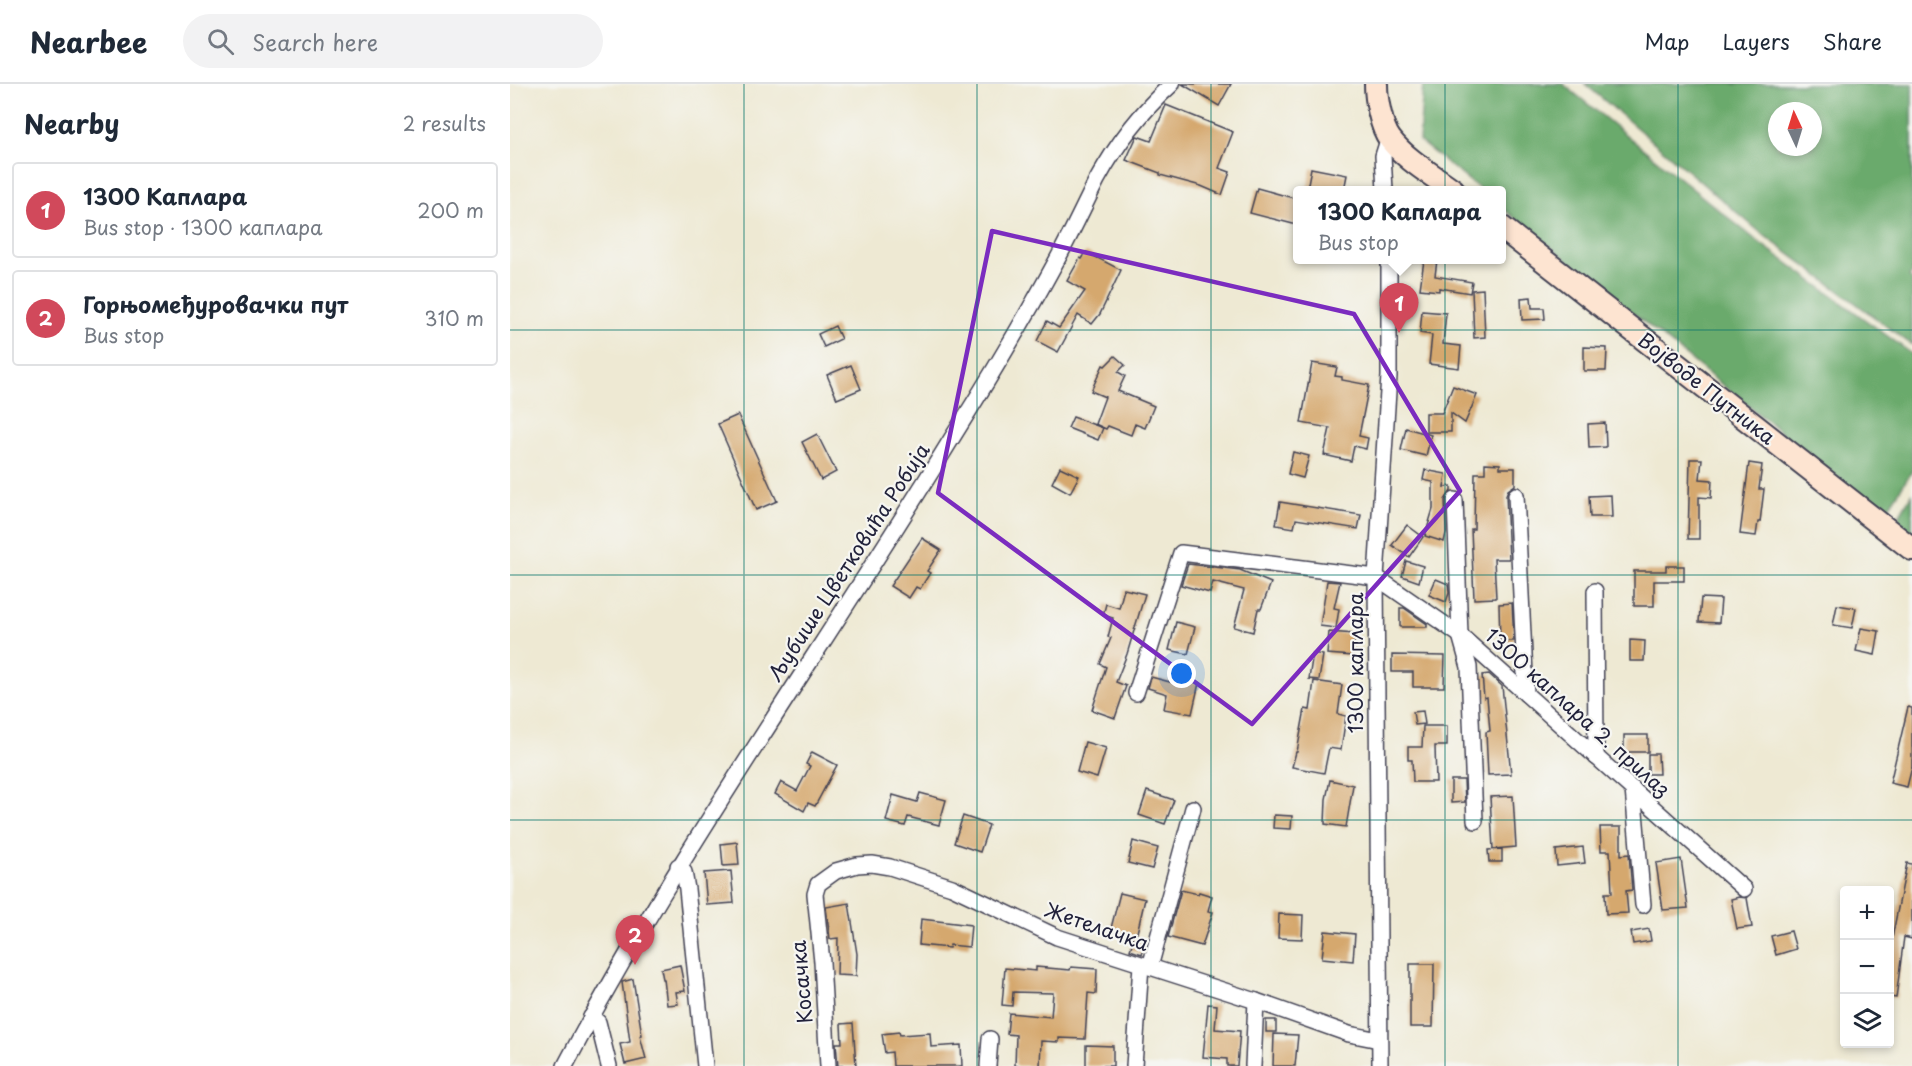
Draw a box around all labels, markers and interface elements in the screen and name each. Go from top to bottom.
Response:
search box [183,14,603,68]
text: Nearbee [30,20,147,63]
icon: search [204,25,237,58]
text: Search here [252,25,378,58]
text: Map [1645,25,1689,57]
text: Layers [1722,25,1790,57]
text: Share [1823,25,1882,57]
north arrow [1768,102,1822,156]
text: Nearby [24,104,119,143]
text: 2 results [403,108,486,138]
text: 1300 Каплара [83,179,247,212]
popup [1293,186,1506,264]
text: 1300 Каплара [1317,194,1482,227]
text: 1 [41,195,50,225]
text: 200 m [417,195,484,225]
text: Bus stop · 1300 каплара [83,212,323,242]
text: Bus stop [1317,227,1399,257]
pin: 1 [1380,284,1418,333]
text: Горњомеђуровачки пут [83,287,348,320]
text: 2 [38,303,53,333]
text: 310 m [424,303,484,333]
text: Bus stop [83,320,164,350]
street label: Војводе Путника [1632,325,1782,452]
street label: Љубише Цветковића Робија [760,437,937,687]
street label: 1300 каплара [1340,592,1370,733]
street label: 1300 каплара 2. прилаз [1479,620,1677,804]
your location [1167,659,1196,688]
map controls [1840,886,1894,1048]
button: + [1840,886,1894,940]
street label: Жетелачка [1041,894,1154,958]
pin: 2 [616,916,654,965]
street label: Косачка [782,939,820,1025]
button: − [1840,940,1894,994]
button: layers [1840,994,1894,1048]

